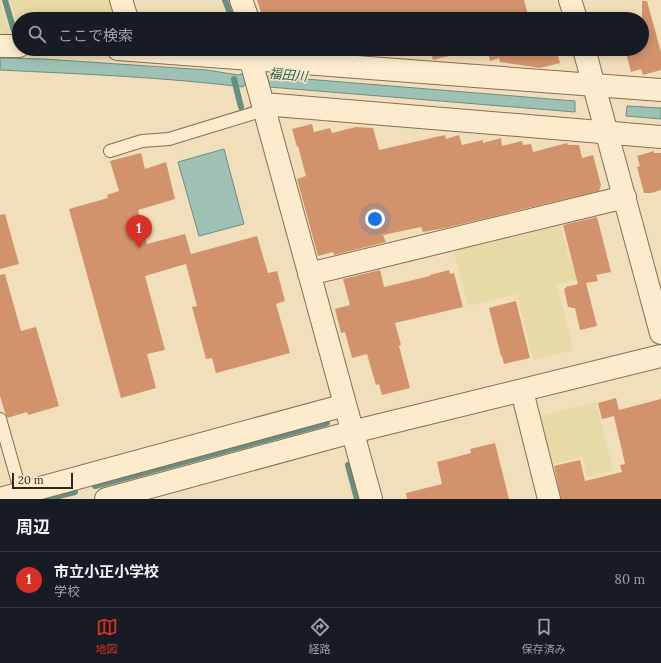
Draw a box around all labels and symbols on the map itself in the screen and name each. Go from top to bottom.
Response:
water label: 福田川 [268,65,310,85]
your location [365,209,385,229]
pin: 1 [126,215,152,248]
scale bar [12,471,73,490]

